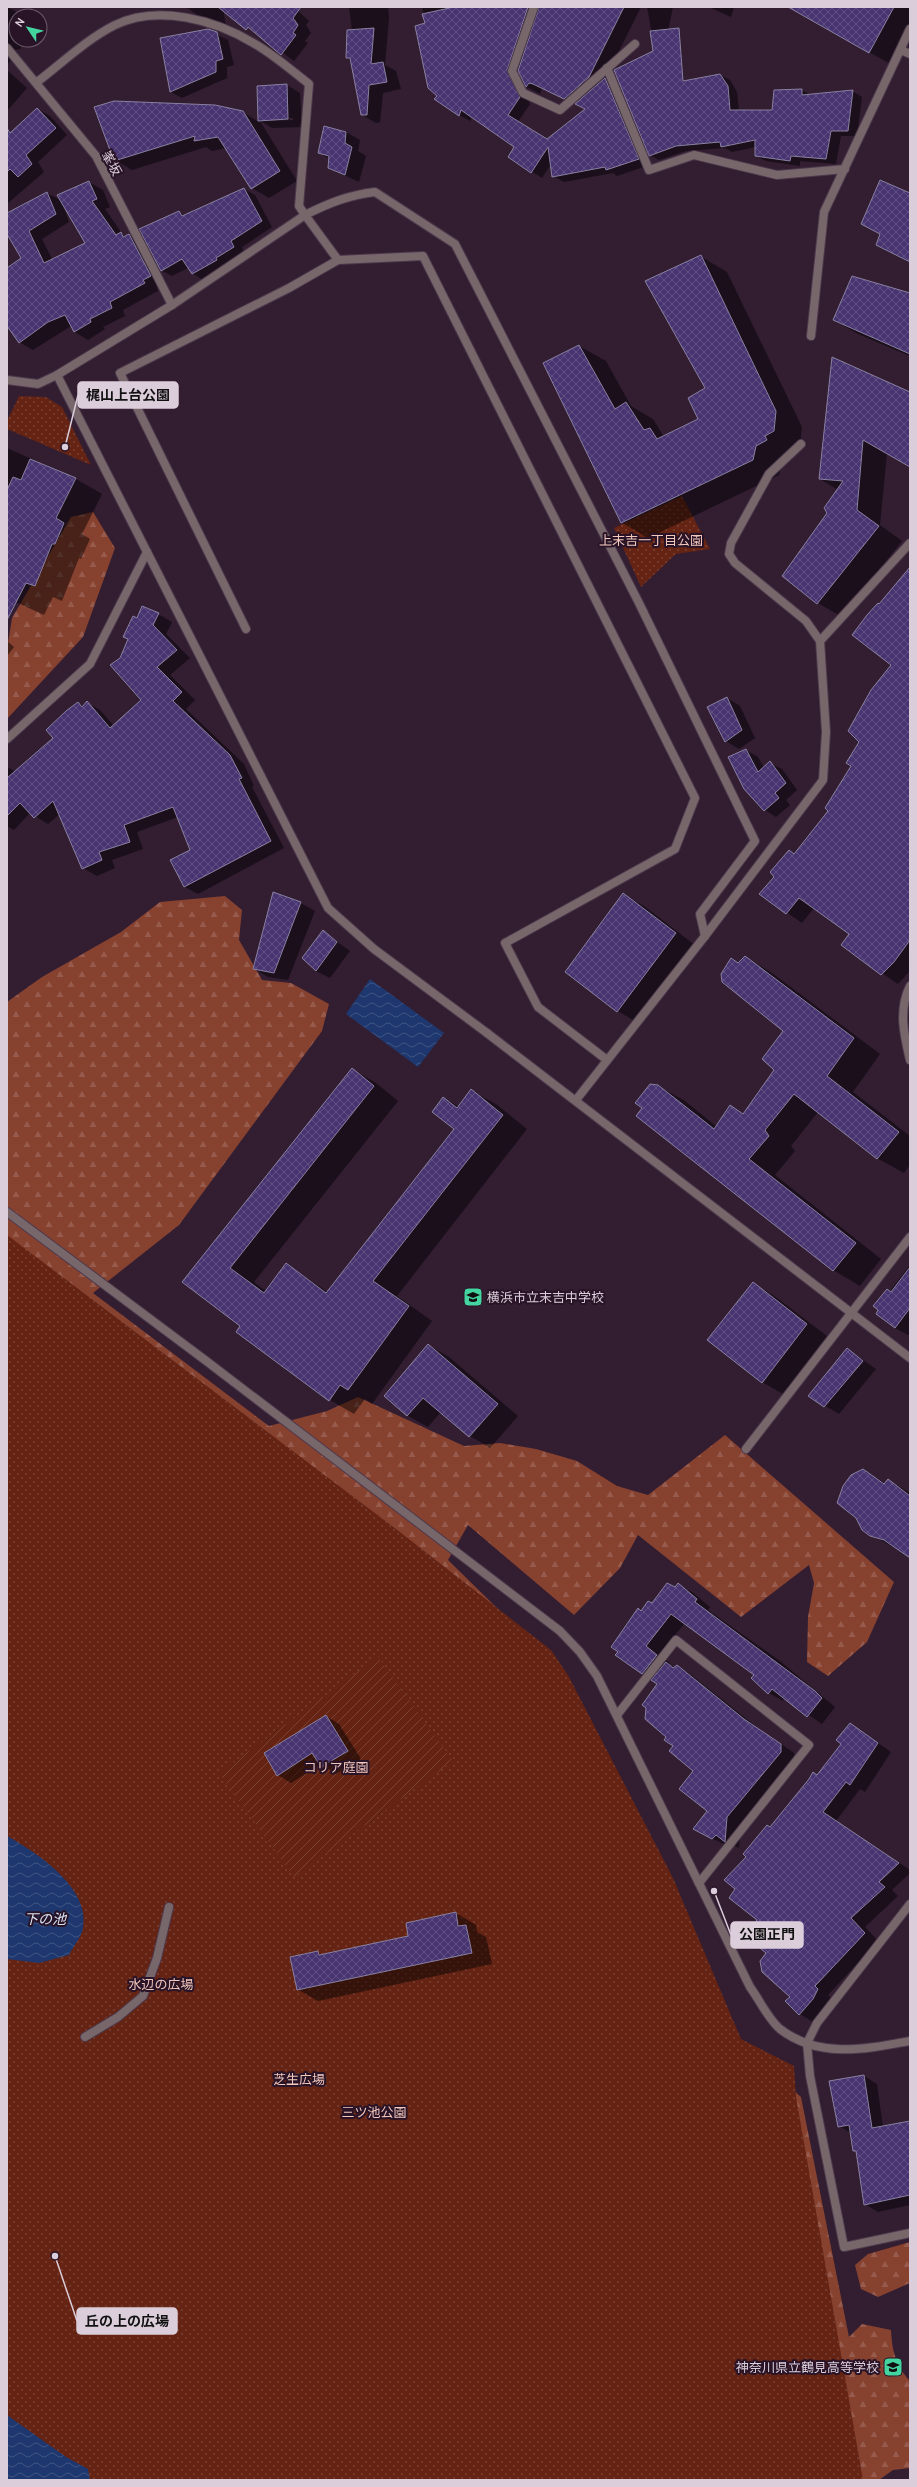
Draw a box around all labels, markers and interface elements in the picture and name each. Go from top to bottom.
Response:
north arrow [8,8,48,48]
text: N [12,15,28,29]
street label: 峯坂 [99,148,125,178]
callout: 梶山上台公園 [78,382,178,408]
text: 梶山上台公園 [86,386,170,404]
park label: 上末吉一丁目公園 [599,532,703,548]
school or university icon: 横浜市立末吉中学校 [462,1286,484,1308]
place label: 横浜市立末吉中学校 [487,1289,604,1305]
park label: コリア庭園 [303,1759,369,1775]
water label: 下の池 [24,1910,68,1928]
callout: 公園正門 [731,1922,803,1948]
text: 公園正門 [739,1925,795,1943]
park label: 水辺の広場 [128,1976,194,1992]
park label: 芝生広場 [273,2071,325,2087]
park label: 三ツ池公園 [341,2104,407,2120]
callout: 丘の上の広場 [77,2308,177,2334]
text: 丘の上の広場 [85,2312,169,2330]
school or university icon: 神奈川県立鶴見高等学校 [882,2356,904,2378]
place label: 神奈川県立鶴見高等学校 [736,2359,879,2375]

